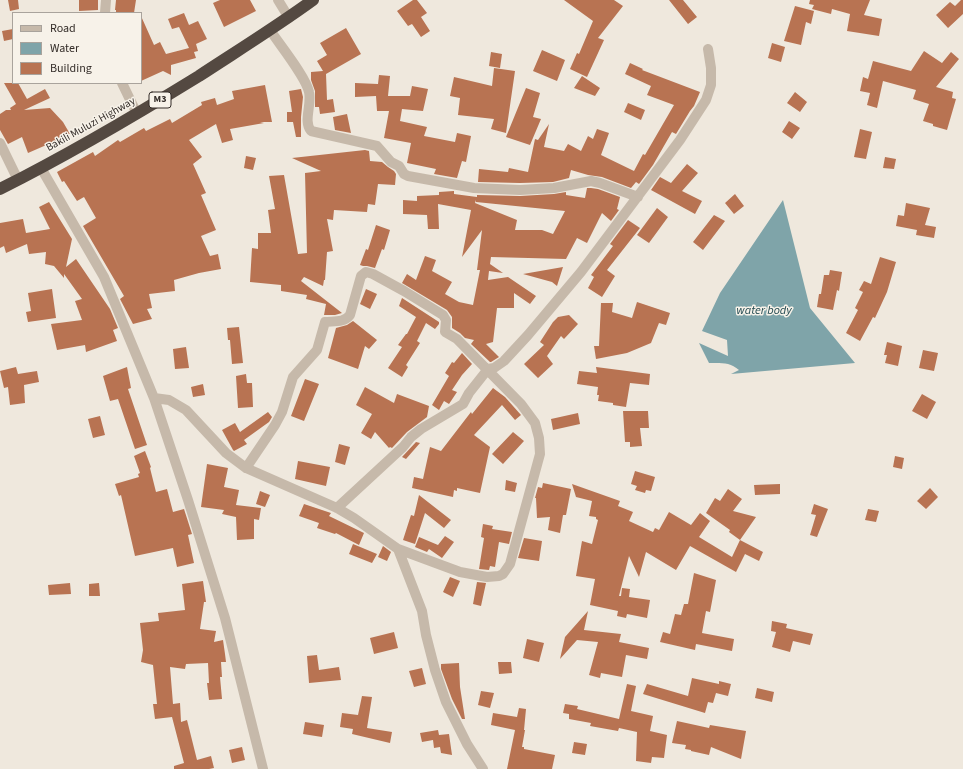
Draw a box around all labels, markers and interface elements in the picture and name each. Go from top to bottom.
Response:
legend [12,12,142,84]
text: Road [50,20,76,37]
text: Water [50,40,79,57]
text: Building [50,60,92,77]
road number: M3 [149,92,171,108]
street label: Bakili Muluzi Highway [44,95,138,155]
water label: water body [736,304,792,318]

